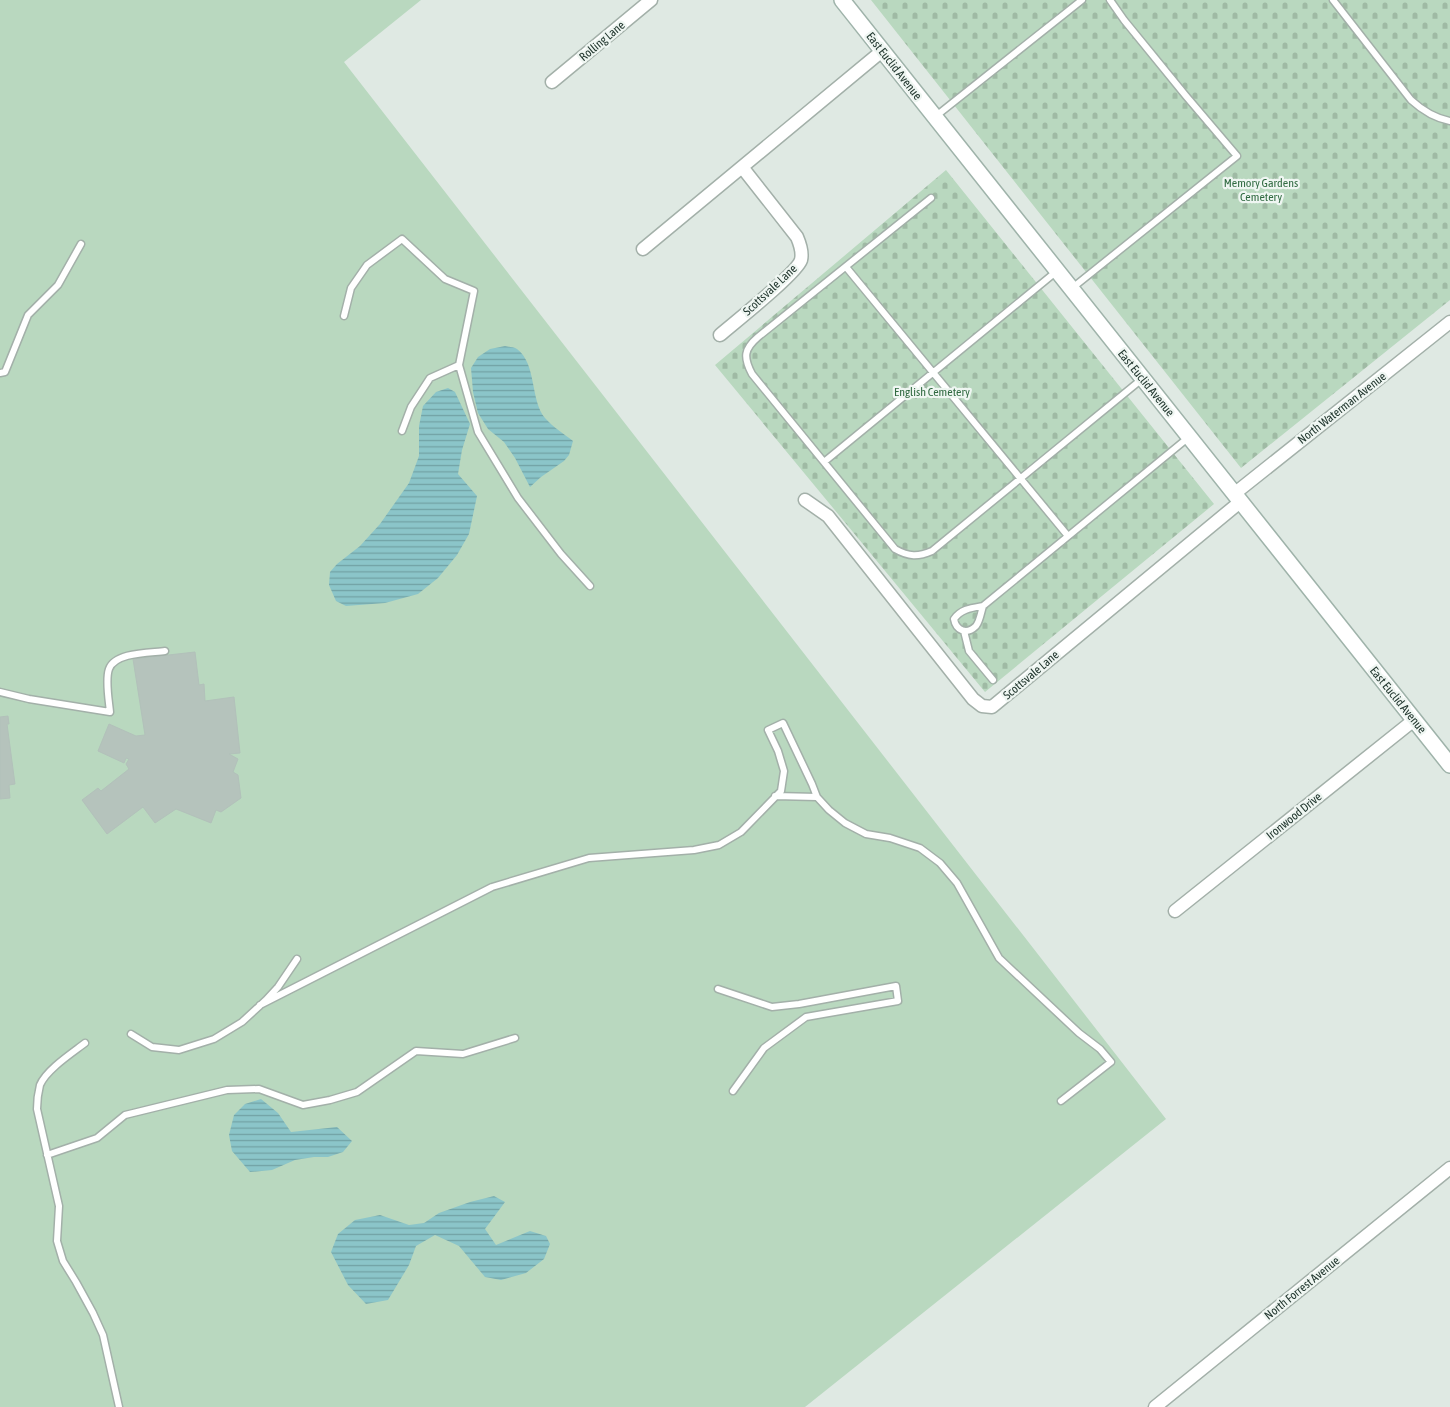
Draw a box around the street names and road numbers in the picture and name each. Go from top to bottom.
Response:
street label: Rolling Lane [576,18,628,64]
street label: East Euclid Avenue [863,29,925,103]
street label: Scottsvale Lane [740,262,800,318]
street label: East Euclid Avenue [1115,347,1177,419]
street label: North Waterman Avenue [1295,369,1389,447]
street label: Scottsvale Lane [1000,648,1062,702]
street label: East Euclid Avenue [1367,664,1429,736]
street label: Ironwood Drive [1264,789,1324,843]
street label: North Forrest Avenue [1262,1253,1342,1323]

